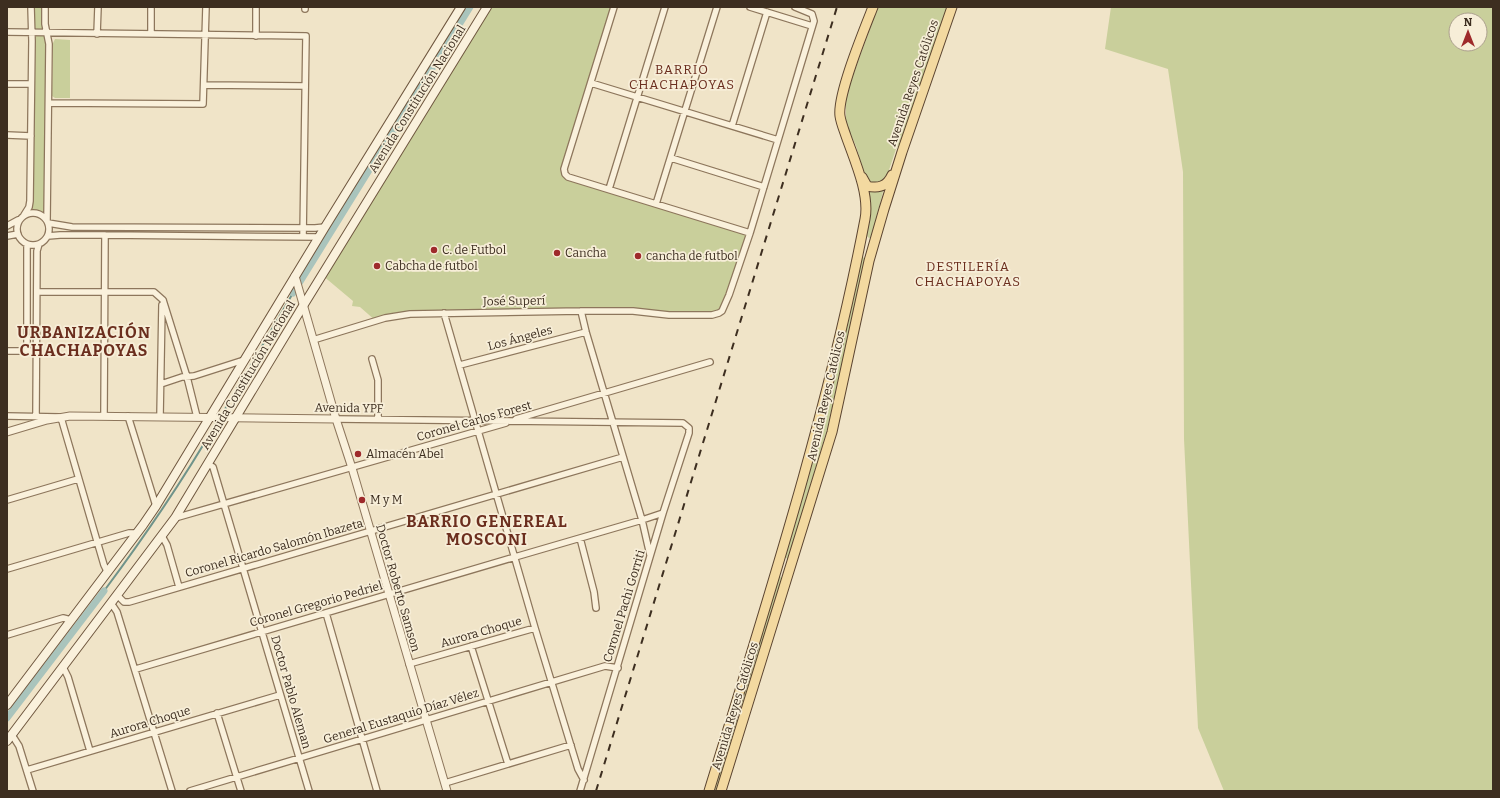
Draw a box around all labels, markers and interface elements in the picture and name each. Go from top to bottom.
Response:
north arrow [1448,12,1488,52]
text: N [1464,16,1473,29]
street label: Avenida Reyes Católicos [885,18,941,148]
street label: Avenida Constitución Nacional [366,22,469,175]
district label: BARRIO CHACHAPOYAS [629,62,735,92]
place label: C. de Futbol [442,243,507,257]
marker: C. de Futbol [429,245,439,255]
place label: Cancha [565,246,607,260]
marker: Cancha [552,248,562,258]
place label: cancha de futbol [646,249,738,263]
marker: cancha de futbol [633,251,643,261]
place label: Cabcha de futbol [385,259,478,273]
district label: DESTILERÍA CHACHAPOYAS [915,259,1021,289]
marker: Cabcha de futbol [372,261,382,271]
street label: José Superí [482,293,546,309]
street label: Avenida Constitución Nacional [198,297,298,452]
district label: URBANIZACIÓN CHACHAPOYAS [17,322,151,360]
street label: Los Ángeles [486,322,554,353]
street label: Avenida Reyes Católicos [804,329,848,462]
street label: Coronel Carlos Forest [415,398,534,444]
street label: Avenida YPF [315,400,384,416]
place label: Almacén Abel [366,447,444,461]
marker: Almacén Abel [353,449,363,459]
place label: M y M [370,493,403,507]
marker: M y M [357,495,367,505]
district label: BARRIO GENEREAL MOSCONI [406,512,568,549]
street label: Coronel Ricardo Salomón Ibazeta [183,516,365,580]
street label: Doctor Roberto Samson [373,523,423,654]
street label: Coronel Pachi Gorriti [600,548,648,664]
street label: Coronel Gregorio Pedriel [248,578,385,630]
street label: Aurora Choque [439,614,523,650]
street label: Doctor Pablo Aleman [268,634,314,751]
street label: Avenida Reyes Católicos [709,640,761,772]
street label: General Eustaquio Díaz Vélez [322,686,481,746]
street label: Aurora Choque [108,703,192,741]

